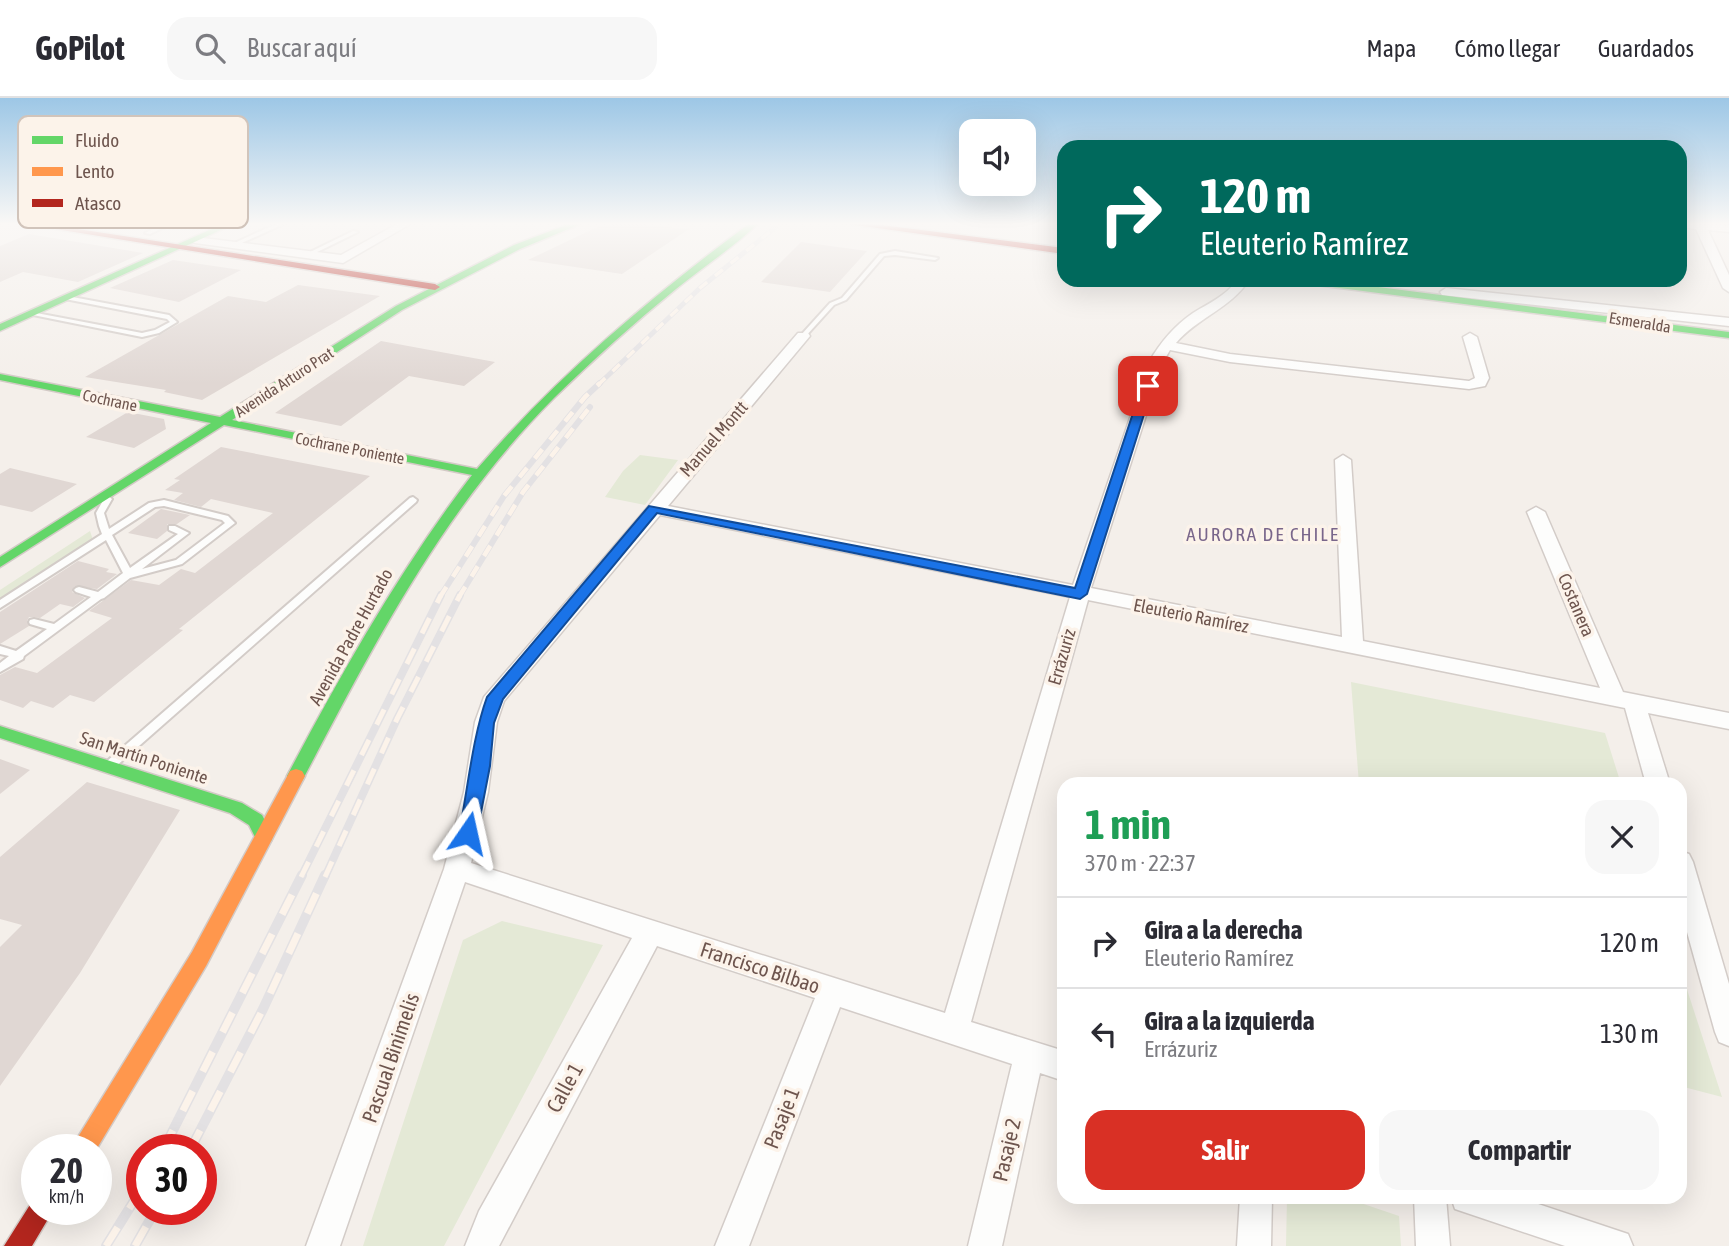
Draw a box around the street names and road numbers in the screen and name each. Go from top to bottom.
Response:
street label: Esmeralda [1608,308,1672,336]
street label: Avenida Arturo Prat [231,343,337,420]
street label: Cochrane [81,385,139,415]
street label: Manuel Montt [675,397,752,481]
street label: Cochrane Poniente [294,429,406,467]
street label: Avenida Padre Hurtado [304,565,397,709]
street label: Costanera [1554,570,1599,640]
street label: Eleuterio Ramírez [1132,594,1251,637]
street label: Errázuriz [1044,626,1080,687]
street label: San Martín Poniente [78,727,211,788]
street label: Francisco Bilbao [698,936,823,998]
street label: Pascual Binimelis [357,990,423,1126]
street label: Calle 1 [541,1059,587,1116]
street label: Pasaje 1 [758,1083,804,1152]
street label: Pasaje 2 [987,1116,1025,1184]

